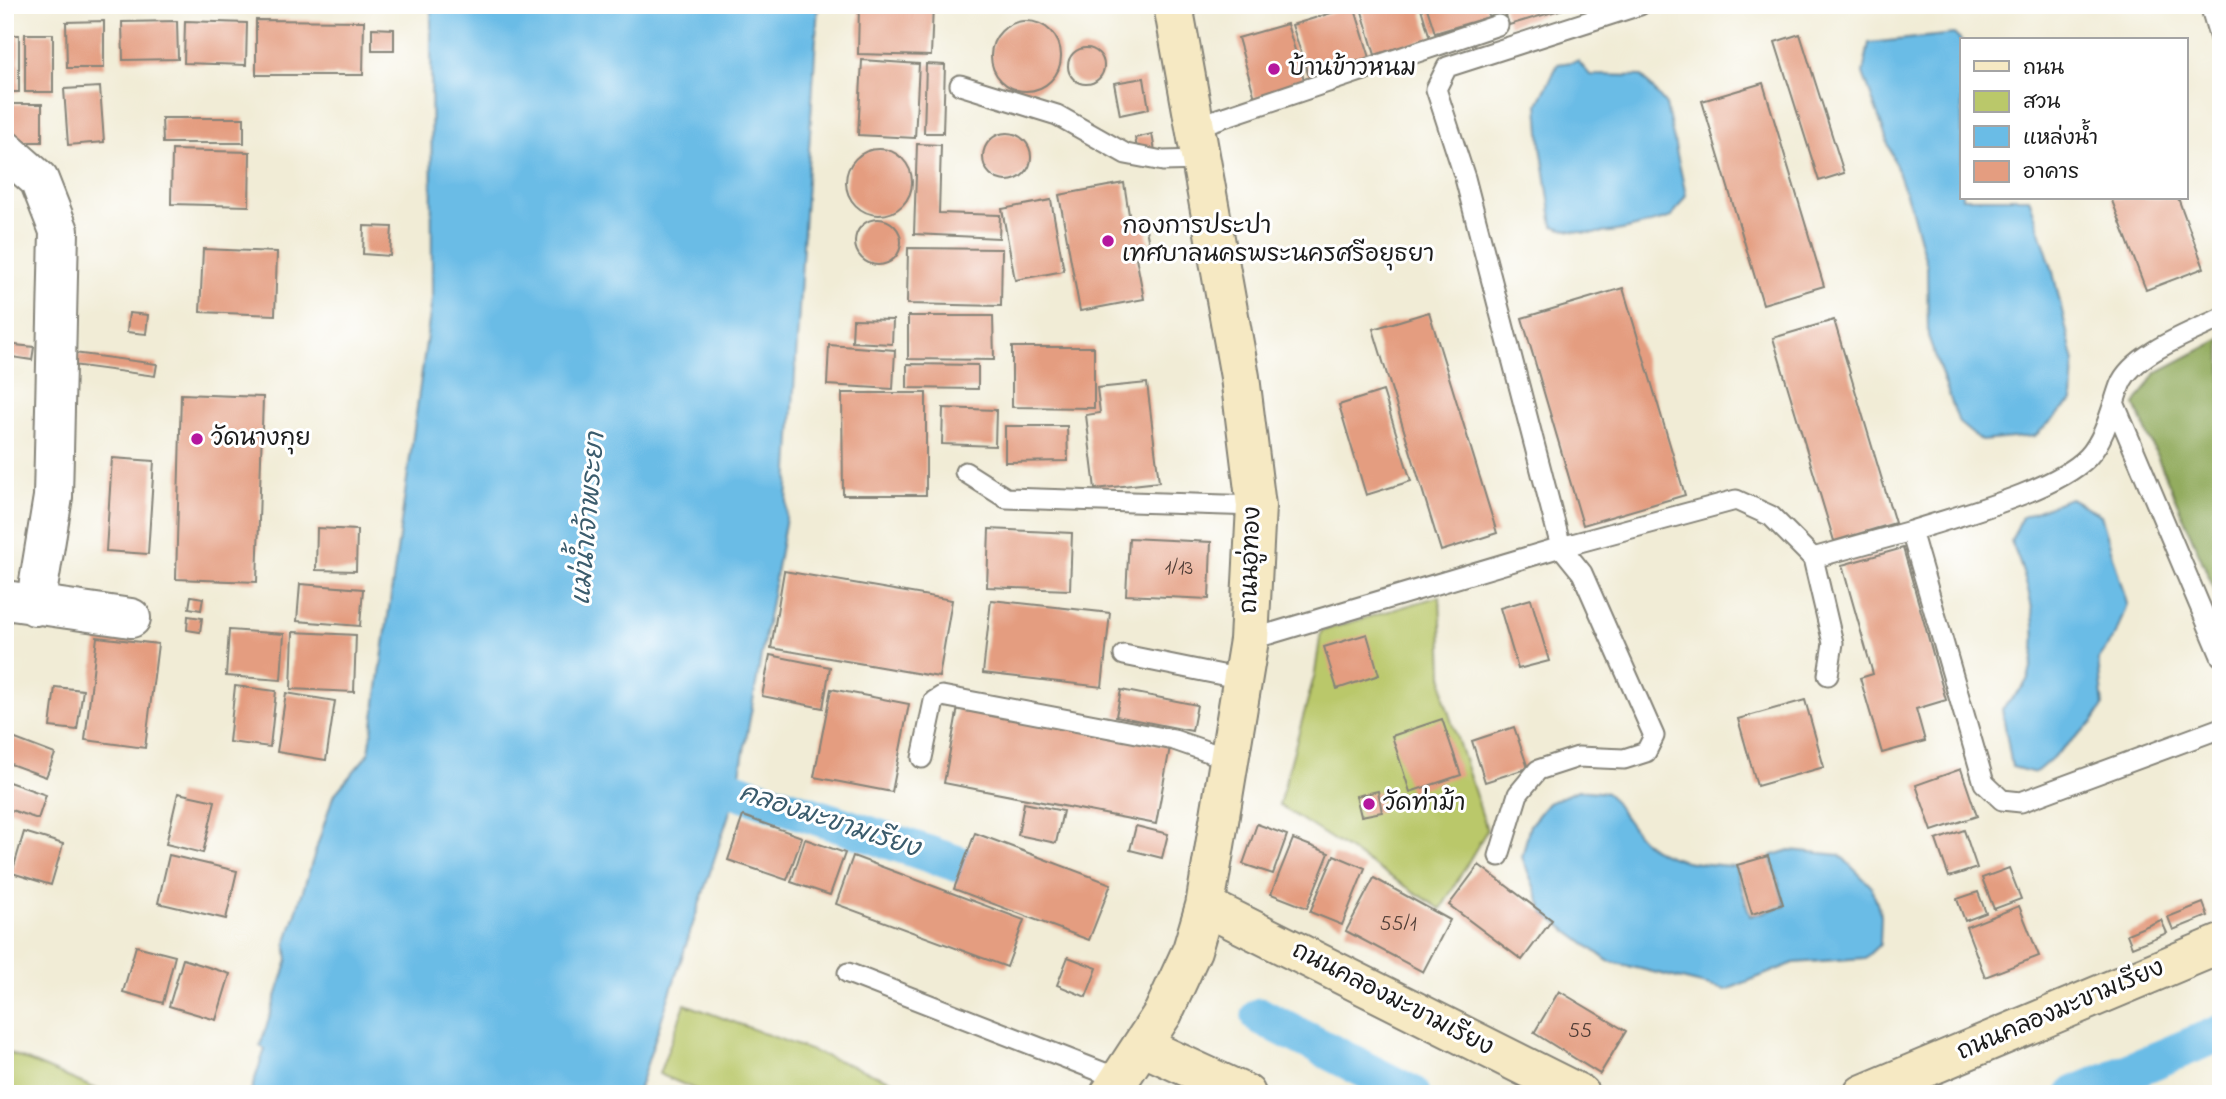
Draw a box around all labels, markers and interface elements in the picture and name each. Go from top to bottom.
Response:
legend [1960,38,2188,200]
place label: บ้านข้าวหนม [1288,52,1416,87]
text: ถนน [2023,54,2064,84]
marker: บ้านข้าวหนม [1266,61,1282,77]
text: สวน [2023,88,2060,118]
text: แหล่งน้ำ [2023,118,2098,154]
text: อาคาร [2023,158,2079,188]
place label: กองการประปา เทศบาลนครพระนครศรีอยุธยา [1122,210,1434,273]
marker: กองการประปา เทศบาลนครพระนครศรีอยุธยา [1100,233,1116,249]
place label: วัดนางกุย [211,422,311,457]
water label: แม่น้ำเจ้าพระยา [556,429,617,607]
marker: วัดนางกุย [189,431,205,447]
street label: ถนนอู่ทอง [1233,506,1271,614]
house number: 1/13 [1165,554,1193,584]
water label: คลองมะขามเรียง [734,775,926,870]
place label: วัดท่าม้า [1383,787,1466,822]
marker: วัดท่าม้า [1361,796,1377,812]
house number: 55/1 [1379,910,1417,940]
street label: ถนนคลองมะขามเรียง [1285,934,1499,1066]
street label: ถนนคลองมะขามเรียง [1952,952,2170,1070]
house number: 55 [1568,1017,1592,1047]

